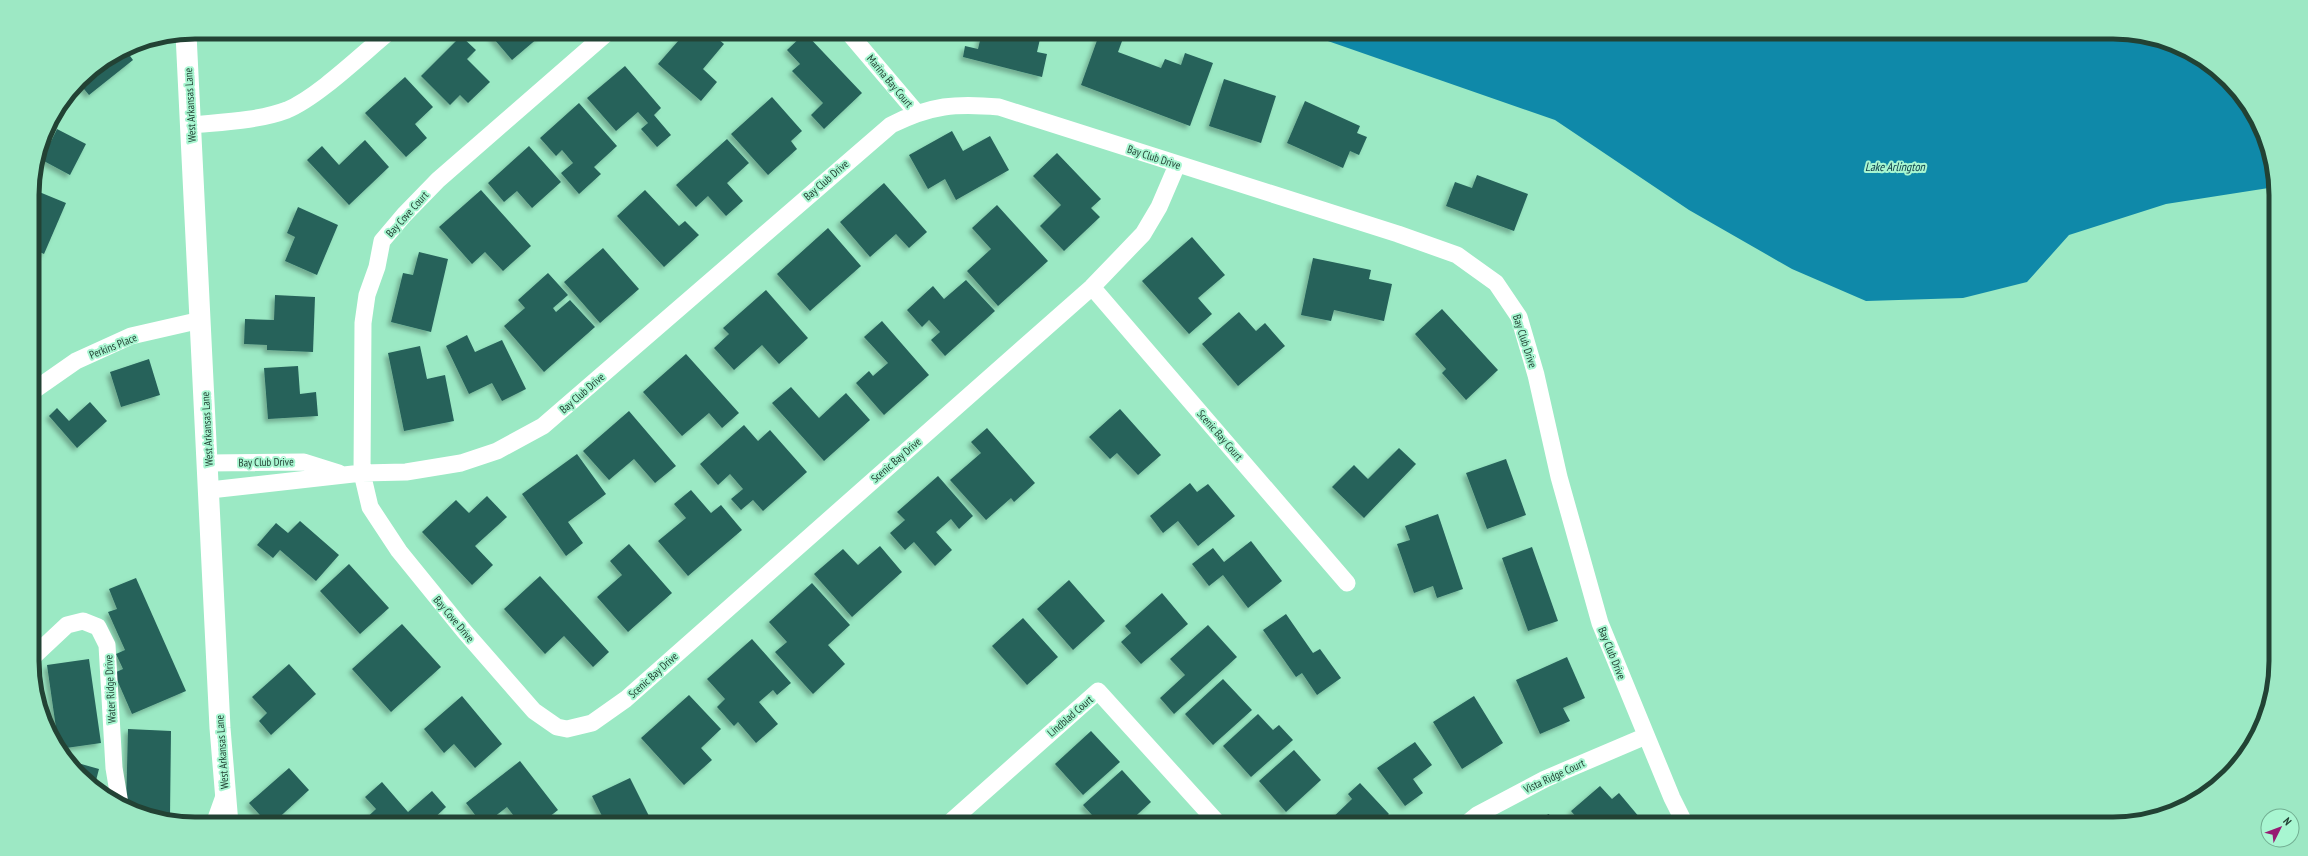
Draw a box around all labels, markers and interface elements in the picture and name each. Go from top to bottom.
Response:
street label: Marina Bay Court [864,52,916,110]
street label: West Arkansas Lane [181,67,199,143]
street label: Bay Club Drive [1126,142,1183,172]
street label: Bay Club Drive [801,156,852,203]
water label: Lake Arlington [1865,159,1926,174]
street label: Bay Cove Court [383,188,431,240]
street label: Bay Club Drive [1510,313,1540,370]
street label: Perkins Place [87,330,139,362]
street label: Bay Club Drive [557,369,608,416]
street label: West Arkansas Lane [198,391,216,467]
street label: Scenic Bay Court [1194,407,1246,463]
street label: Scenic Bay Drive [868,434,924,486]
street label: Bay Club Drive [238,455,294,469]
street label: Bay Cove Drive [431,593,478,645]
street label: Bay Club Drive [1595,625,1629,682]
street label: Scenic Bay Drive [625,649,681,701]
street label: Water Ridge Drive [101,654,119,723]
street label: Lindblad Court [1044,692,1096,740]
street label: West Arkansas Lane [212,714,232,790]
street label: Vista Ridge Court [1520,756,1587,797]
north arrow [2260,808,2300,848]
text: N [2280,814,2295,828]

